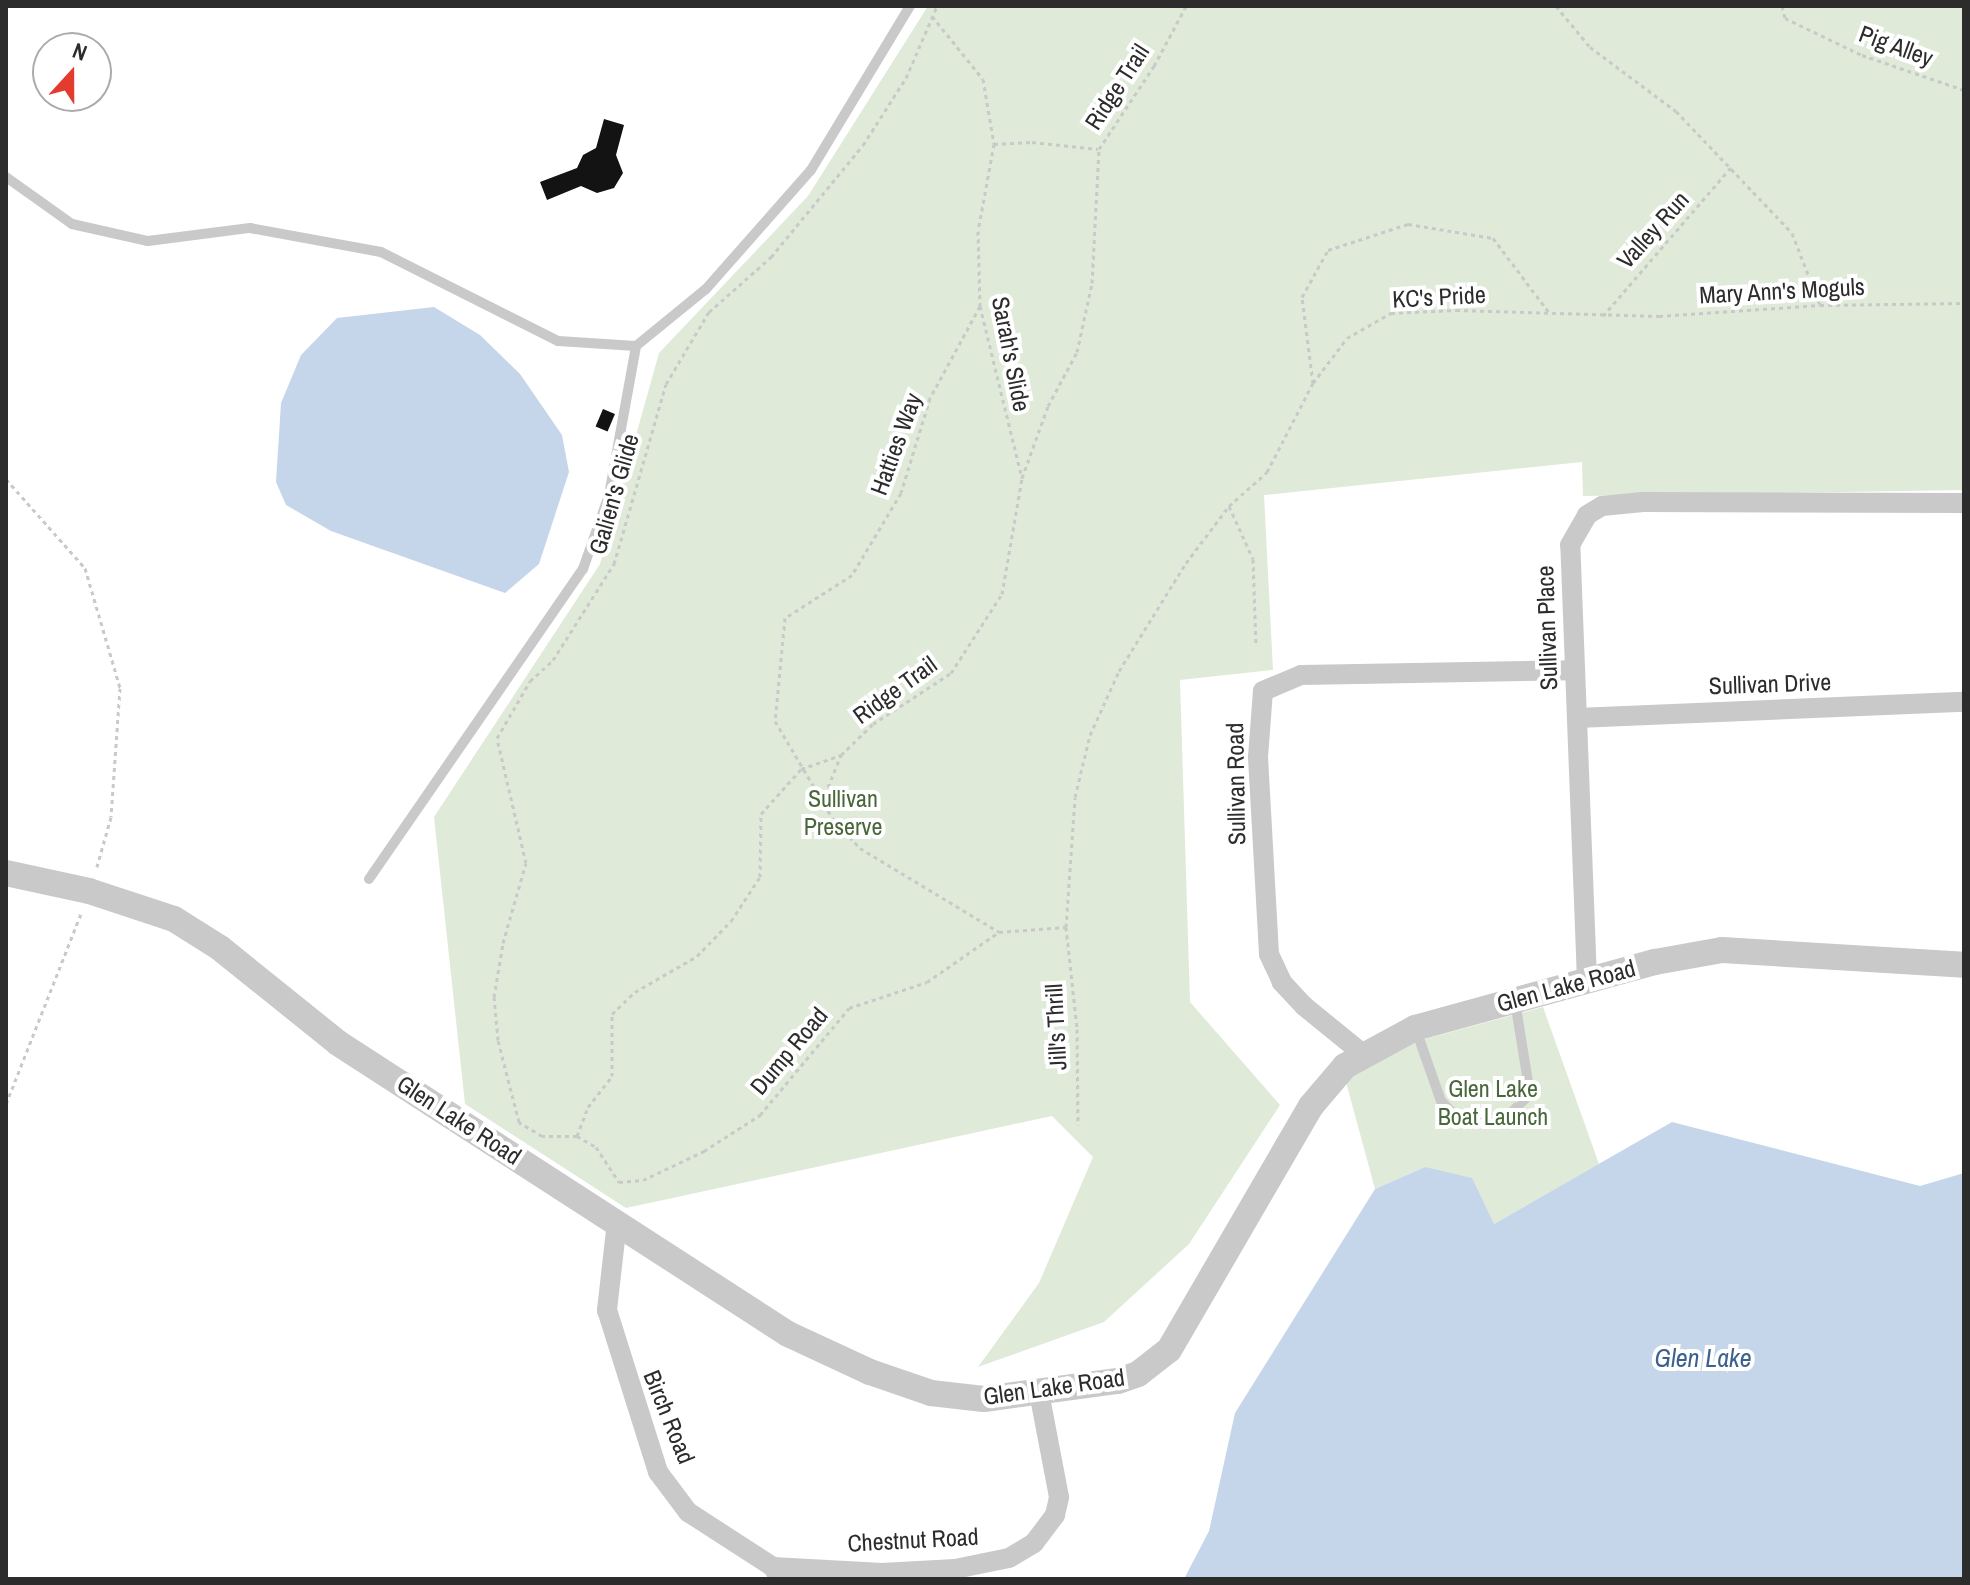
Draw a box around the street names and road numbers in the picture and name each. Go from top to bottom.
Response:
street label: Pig Alley [1855,19,1937,73]
street label: Ridge Trail [1079,39,1155,135]
street label: Valley Run [1611,186,1695,274]
street label: Mary Ann's Moguls [1698,272,1866,310]
street label: KC's Pride [1392,280,1486,314]
street label: Sarah's Slide [986,294,1036,414]
street label: Hatties Way [864,389,928,499]
street label: Galien's Glide [583,430,645,558]
street label: Sullivan Place [1530,565,1564,691]
street label: Ridge Trail [847,650,943,730]
street label: Sullivan Drive [1708,667,1832,701]
street label: Sullivan Road [1221,722,1251,846]
street label: Glen Lake Road [1494,954,1638,1018]
street label: Jill's Thrill [1039,983,1073,1071]
street label: Dump Road [744,1002,834,1100]
street label: Glen Lake Road [392,1069,526,1171]
street label: Glen Lake Road [982,1363,1126,1411]
street label: Birch Road [637,1366,701,1468]
street label: Chestnut Road [847,1522,979,1558]

